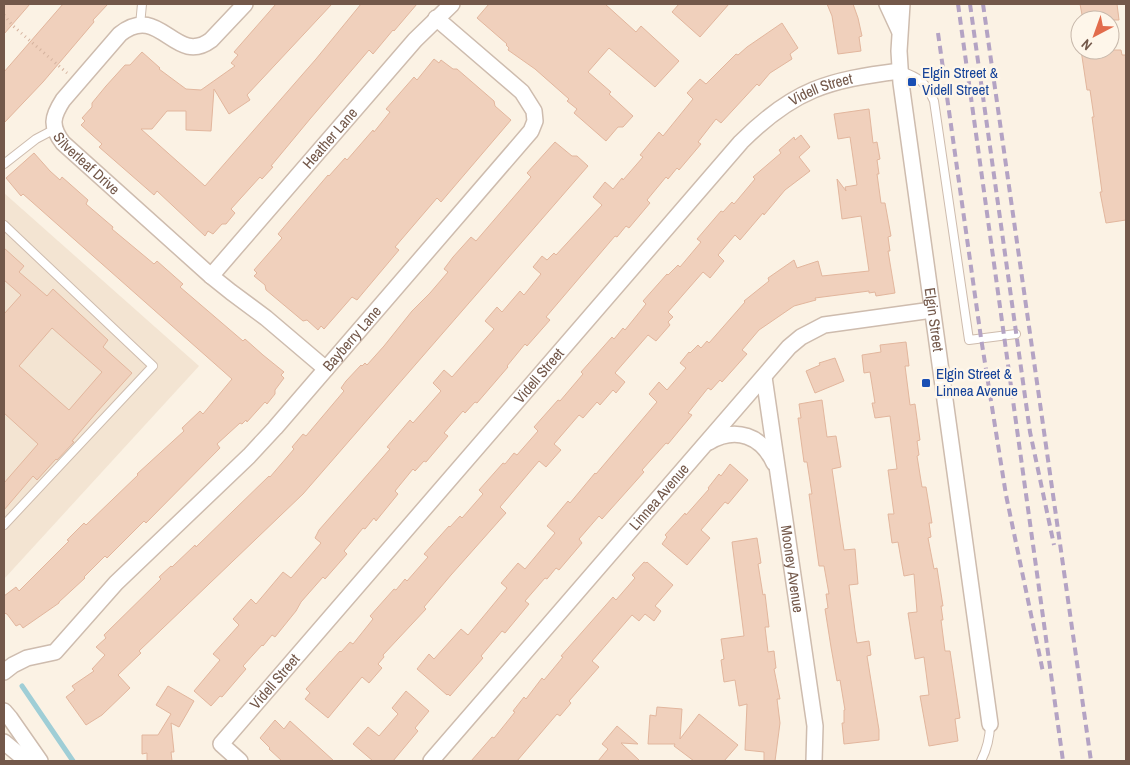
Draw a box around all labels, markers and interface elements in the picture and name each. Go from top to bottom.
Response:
north arrow [1070,10,1120,60]
text: N [1077,35,1096,54]
place label: Elgin Street & Videll Street [922,62,999,100]
street label: Videll Street [785,68,855,110]
marker: Elgin Street & Videll Street [906,76,918,88]
street label: Heather Lane [297,103,362,173]
street label: Silverleaf Drive [48,128,125,199]
street label: Elgin Street [920,286,949,353]
street label: Bayberry Lane [318,301,386,375]
street label: Videll Street [509,343,569,408]
place label: Elgin Street & Linnea Avenue [936,363,1018,401]
marker: Elgin Street & Linnea Avenue [920,377,932,389]
street label: Linnea Avenue [624,459,694,535]
street label: Mooney Avenue [776,524,809,614]
street label: Videll Street [245,649,305,713]

